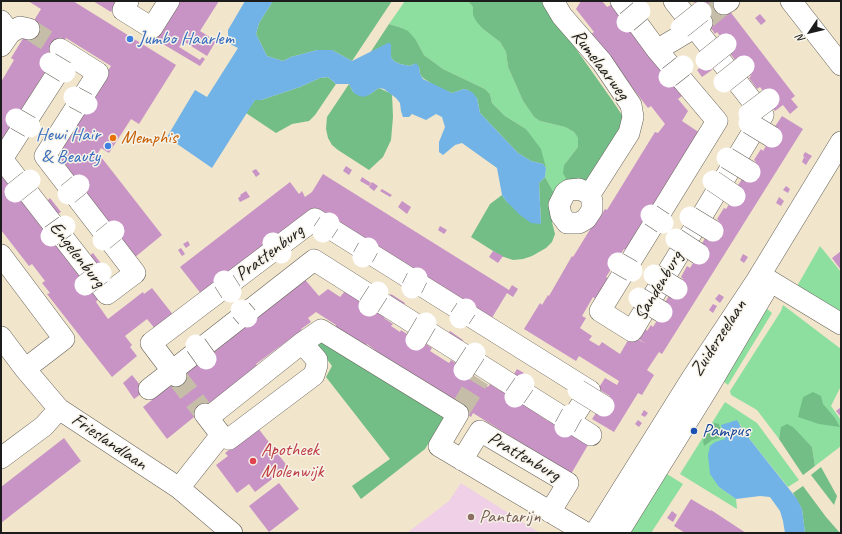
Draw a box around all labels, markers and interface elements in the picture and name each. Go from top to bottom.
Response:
north arrow [790,12,830,52]
street label: Rumelaarweg [566,25,634,105]
place label: Jumbo Haarlem [138,28,234,50]
text: N [792,32,808,46]
marker: Jumbo Haarlem [125,34,135,44]
place label: Hewi Hair & Beauty [36,124,100,168]
place label: Memphis [121,127,177,149]
marker: Memphis [108,133,118,143]
marker: Hewi Hair & Beauty [103,141,113,151]
street label: Engelenburg [44,217,110,293]
street label: Prattenburg [231,220,309,286]
street label: Sandenburg [629,247,689,325]
street label: Zuiderzeelaan [686,295,752,381]
street label: Frieslandlaan [67,408,151,476]
place label: Pampus [702,420,750,442]
marker: Pampus [689,426,699,436]
street label: Prattenburg [484,427,564,487]
place label: Apotheek Molenwijk [261,439,324,483]
marker: Apotheek Molenwijk [248,456,258,466]
place label: Pantarijn [479,506,541,528]
marker: Pantarijn [466,512,476,522]

